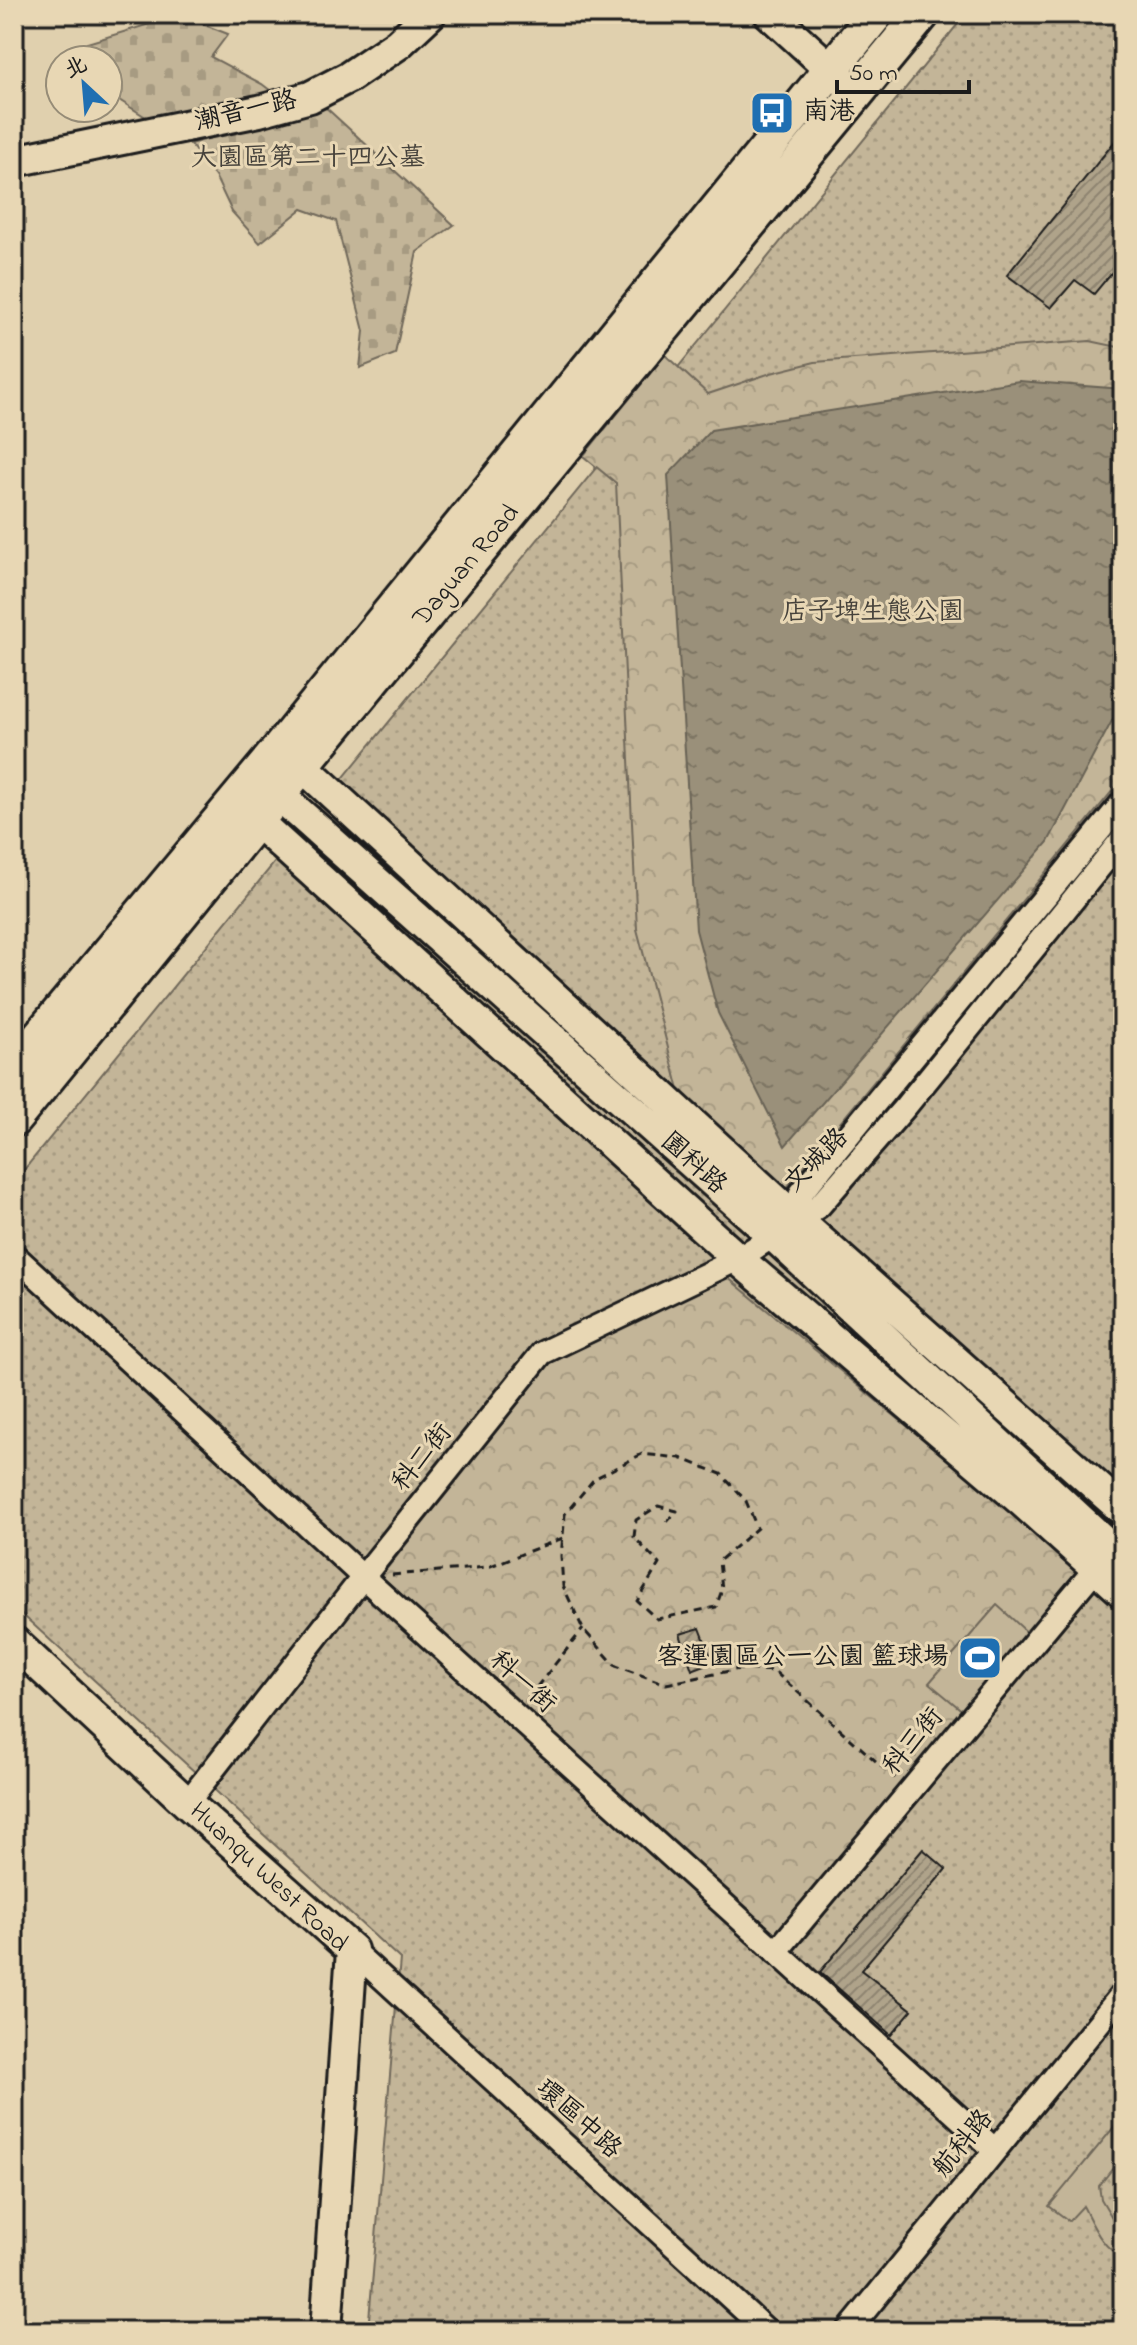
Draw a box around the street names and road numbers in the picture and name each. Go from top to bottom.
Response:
street label: 潮音一路 [191,82,301,142]
street label: Daguan Road [404,496,530,636]
street label: 文城路 [776,1120,858,1202]
street label: 園科路 [651,1124,735,1204]
street label: 科二街 [384,1416,462,1500]
street label: 科一街 [480,1643,564,1723]
street label: 科三街 [874,1700,954,1784]
street label: Huanqu West Road [180,1794,356,1962]
street label: 環區中路 [527,2071,629,2169]
street label: 航科路 [925,2102,1003,2186]

